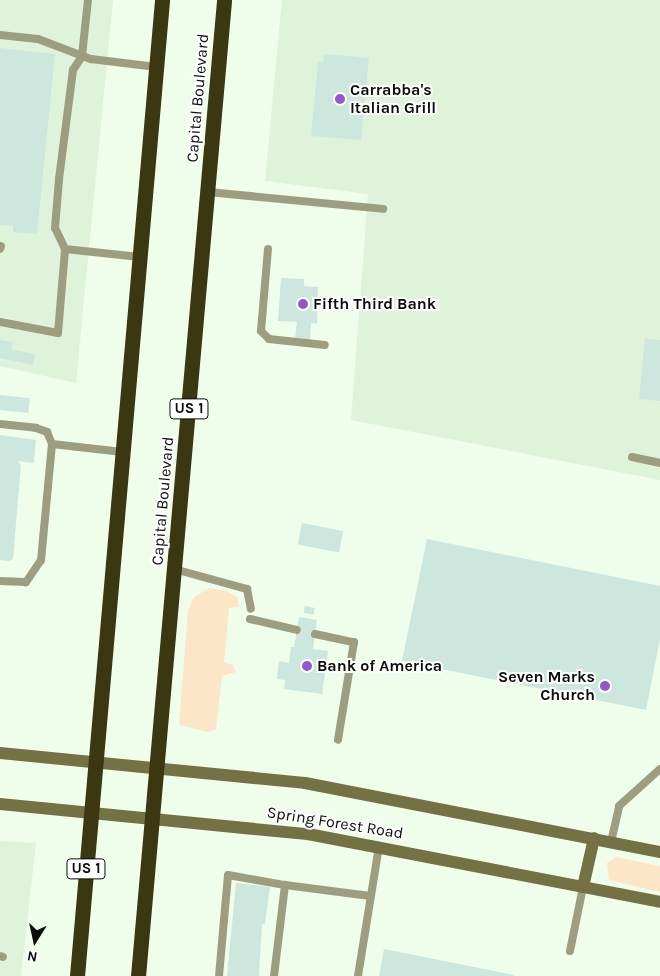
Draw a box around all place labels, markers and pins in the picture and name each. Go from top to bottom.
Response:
place label: Carrabba's Italian Grill [350,80,436,118]
marker: Carrabba's Italian Grill [334,93,346,105]
place label: Fifth Third Bank [313,294,436,314]
marker: Fifth Third Bank [297,298,309,310]
place label: Bank of America [317,656,442,676]
marker: Bank of America [301,660,313,672]
place label: Seven Marks Church [498,667,595,705]
marker: Seven Marks Church [599,680,611,692]

